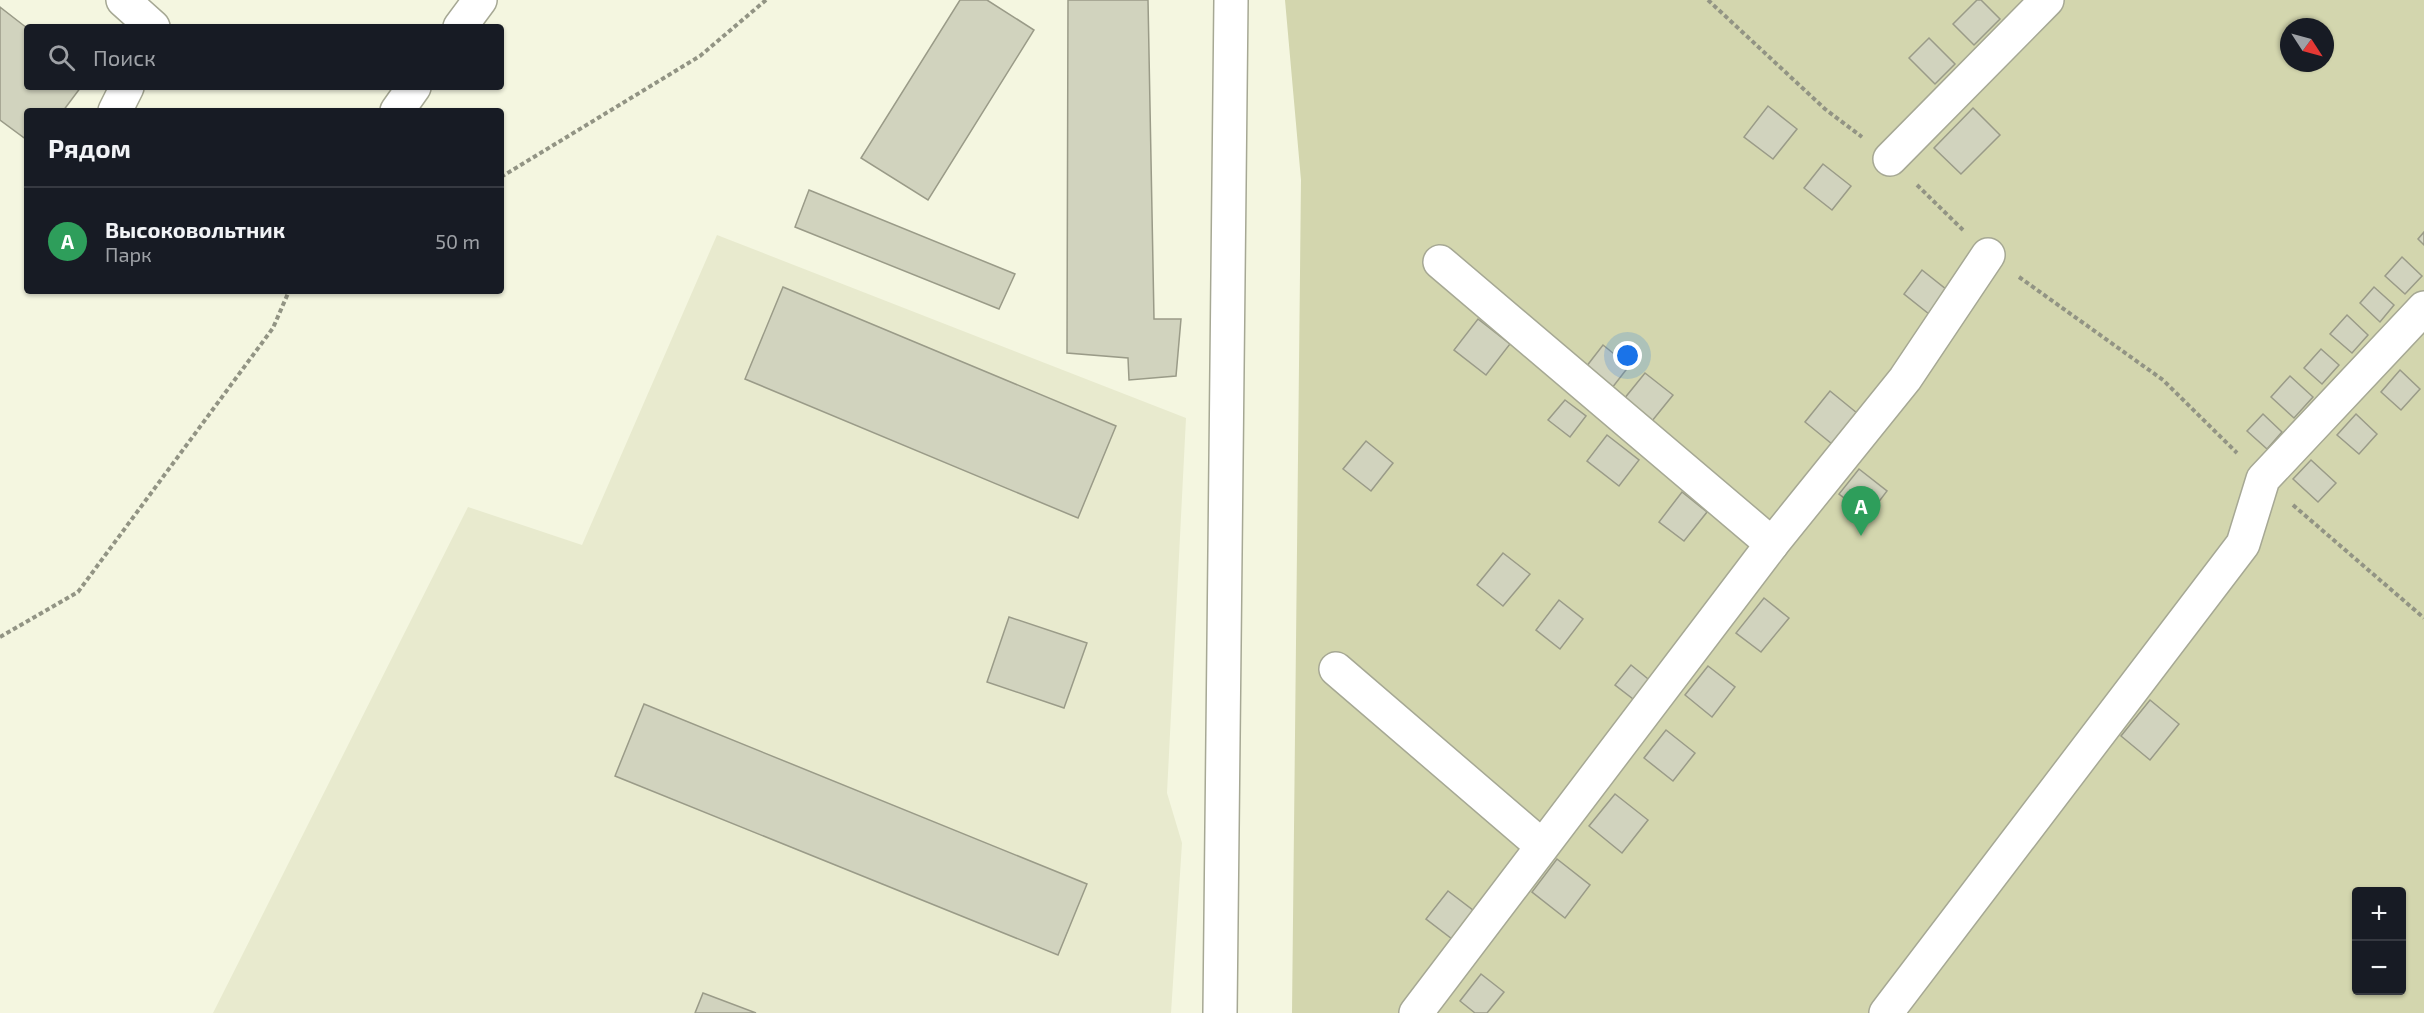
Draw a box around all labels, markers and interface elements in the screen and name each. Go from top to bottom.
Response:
north arrow [2280,18,2334,72]
search box [24,24,504,90]
icon: search [45,41,78,74]
text: Поиск [93,44,156,70]
text: Рядом [48,132,131,163]
text: Высоковольтник [105,216,285,242]
text: A [61,229,74,253]
text: 50 m [435,229,480,253]
text: Парк [105,242,152,266]
your location [1613,341,1642,370]
pin: A [1842,486,1880,536]
map controls [2352,887,2406,995]
button: + [2352,887,2406,941]
button: − [2352,941,2406,995]

